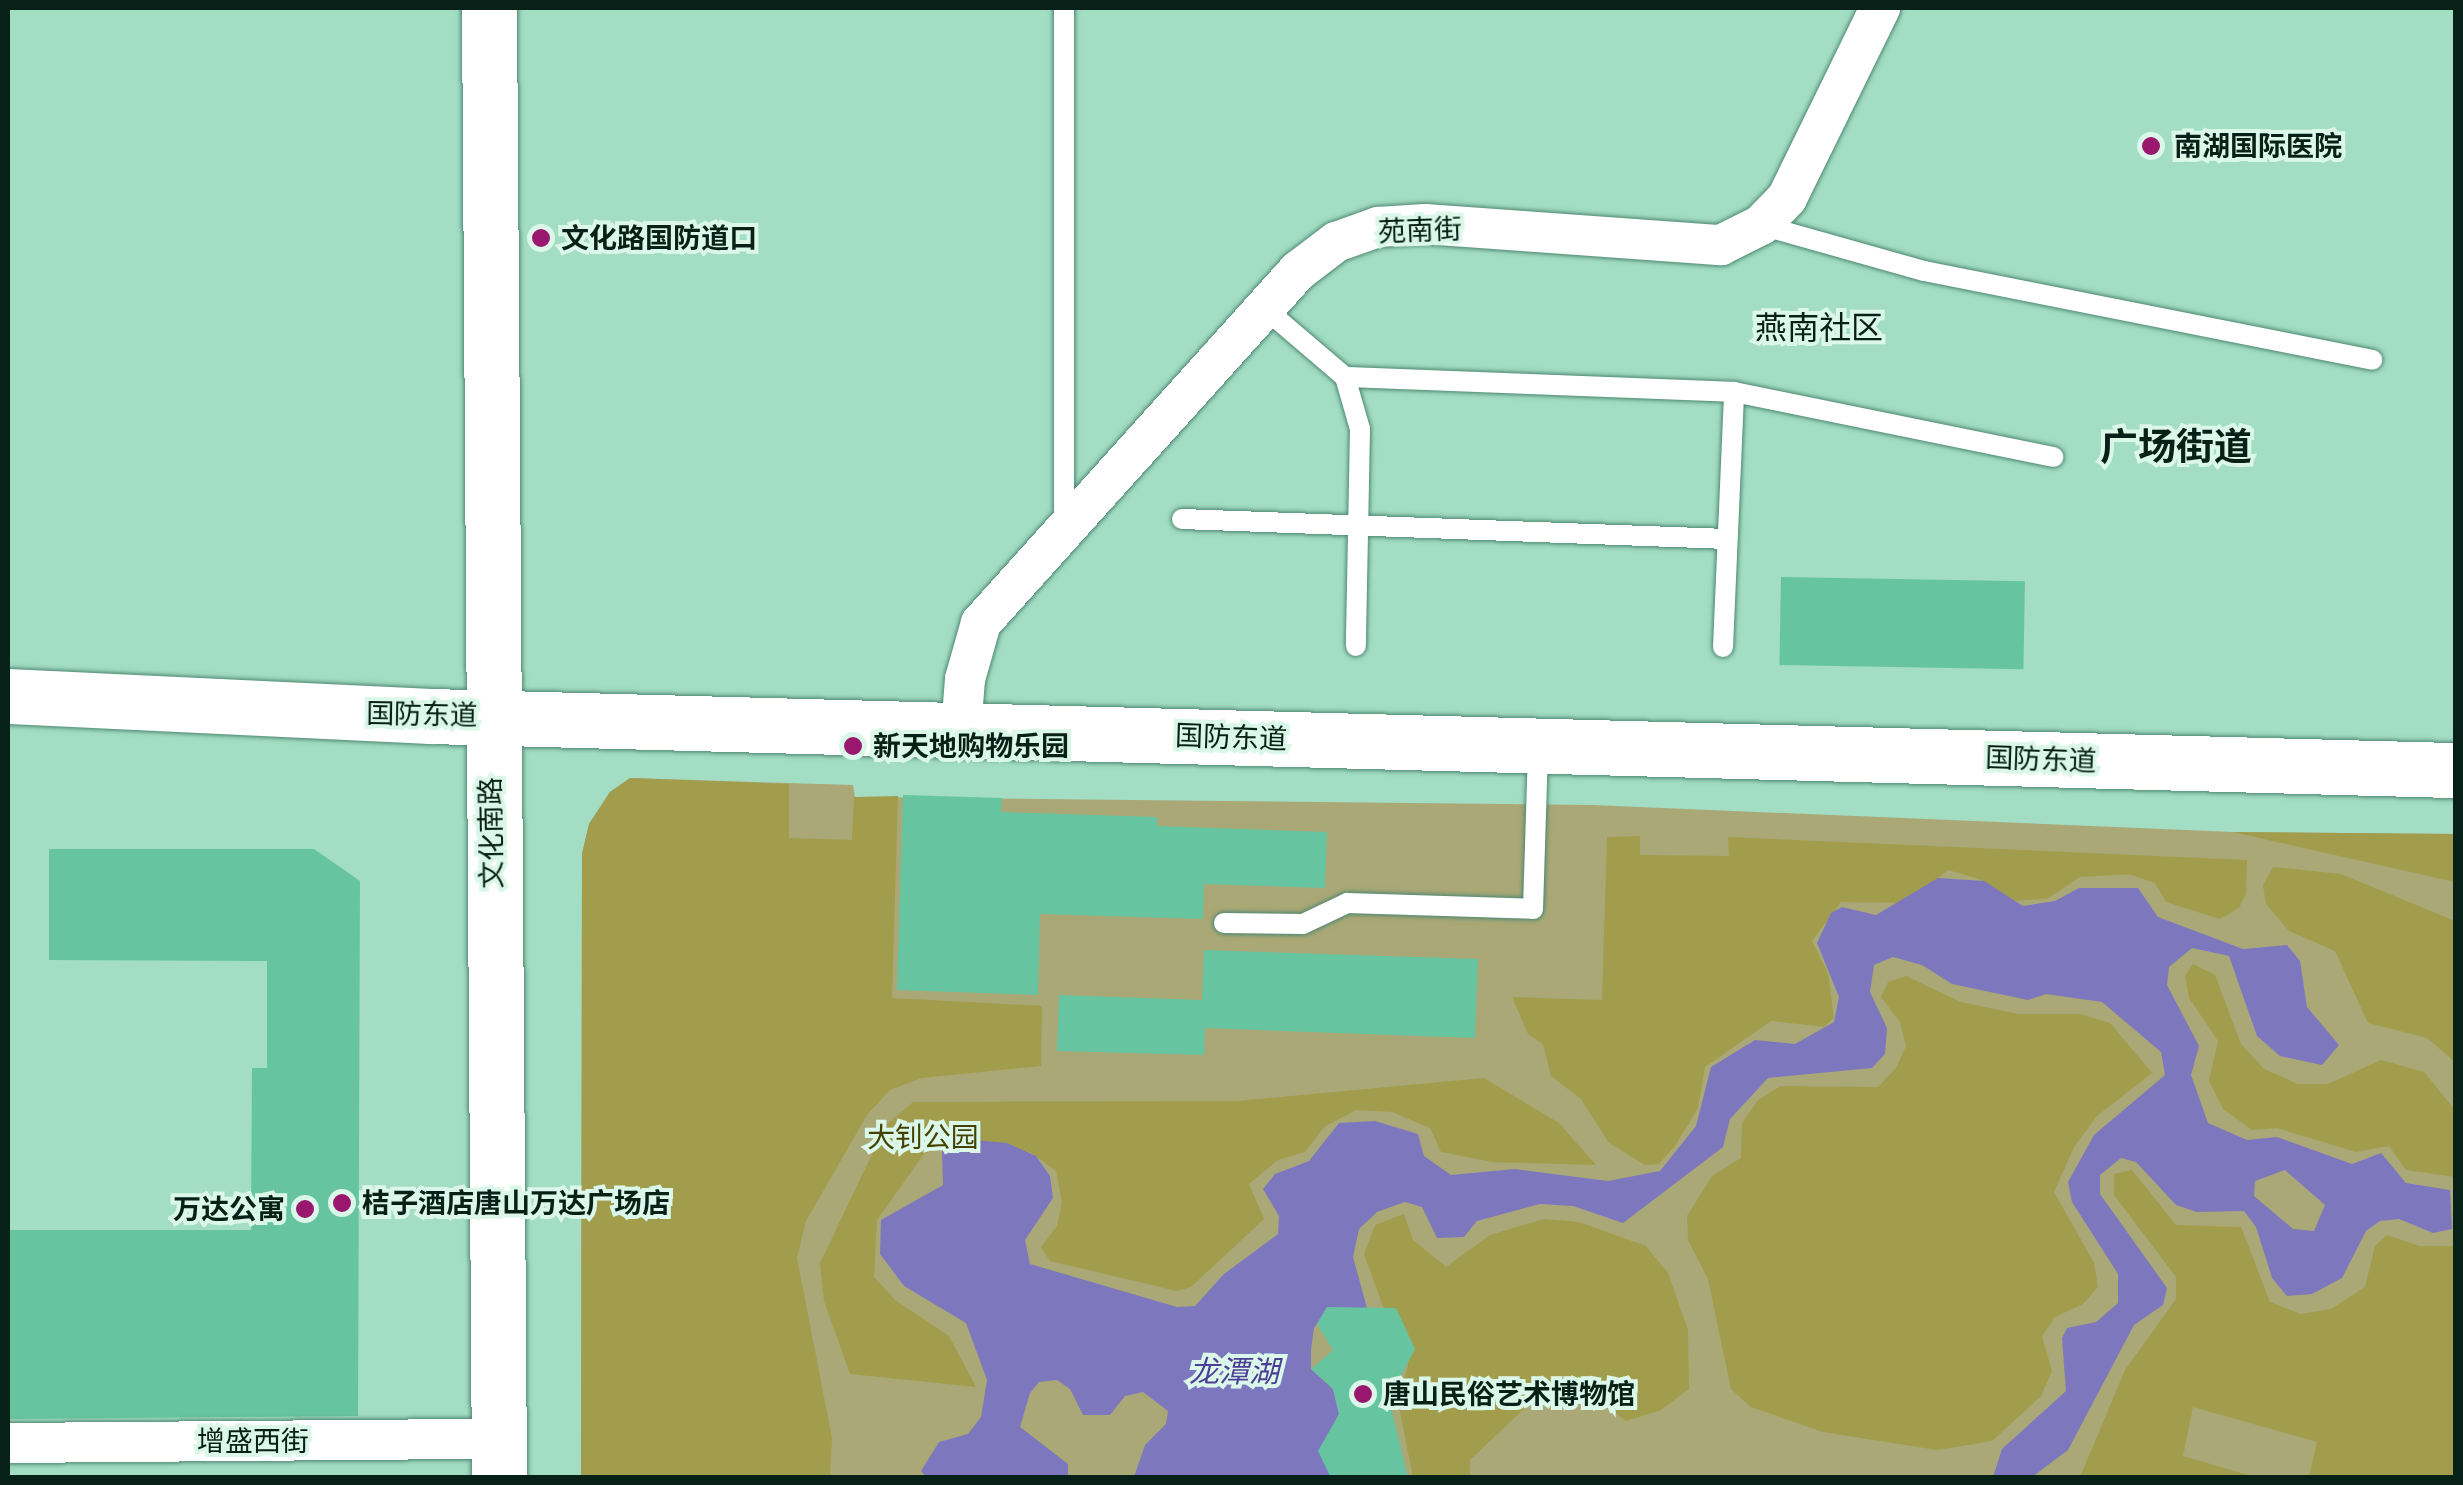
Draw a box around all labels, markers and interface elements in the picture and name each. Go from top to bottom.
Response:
place label: 南湖国际医院 [2174,129,2342,163]
marker: 南湖国际医院 [2138,133,2164,159]
street label: 苑南街 [1377,212,1463,248]
place label: 文化路国防道口 [561,221,757,255]
marker: 文化路国防道口 [530,227,552,249]
district label: 燕南社区 [1755,308,1883,346]
district label: 广场街道 [2100,423,2252,469]
street label: 国防东道 [366,696,478,732]
street label: 国防东道 [1174,718,1288,756]
place label: 新天地购物乐园 [873,729,1069,763]
marker: 新天地购物乐园 [842,735,864,757]
street label: 国防东道 [1984,740,2098,778]
street label: 文化南路 [473,777,509,889]
park label: 大钊公园 [867,1120,979,1154]
place label: 桔子酒店唐山万达广场店 [362,1186,670,1220]
place label: 万达公寓 [173,1192,285,1226]
marker: 桔子酒店唐山万达广场店 [331,1192,353,1214]
marker: 万达公寓 [294,1198,316,1220]
water label: 龙潭湖 [1189,1353,1279,1389]
place label: 唐山民俗艺术博物馆 [1383,1377,1635,1411]
marker: 唐山民俗艺术博物馆 [1352,1383,1374,1405]
street label: 增盛西街 [197,1424,309,1458]

